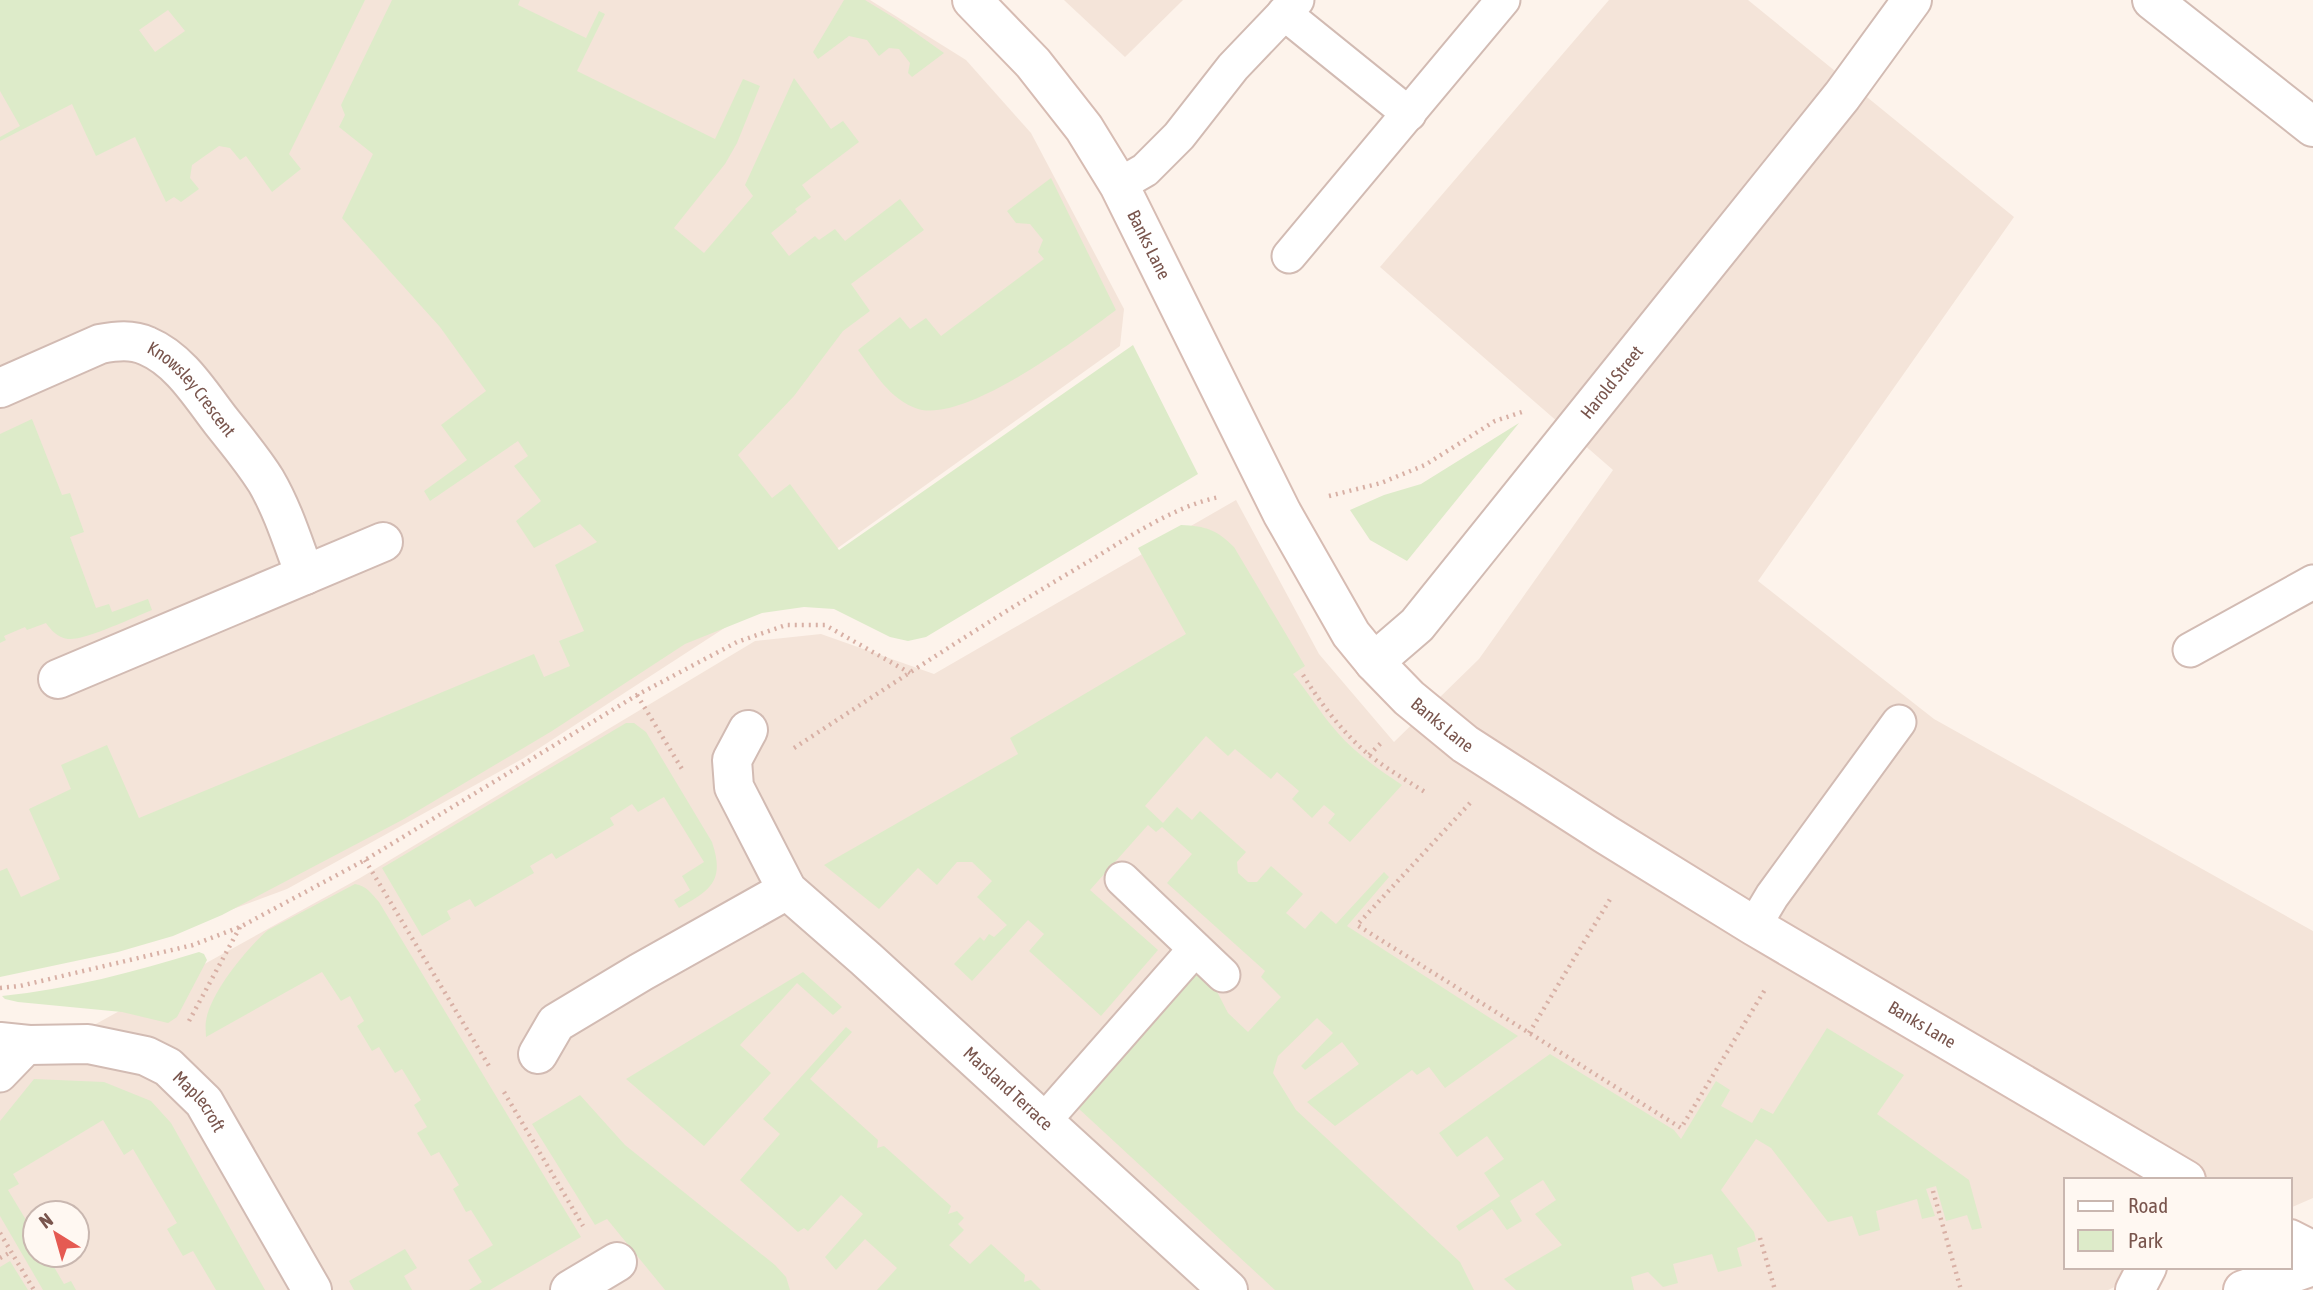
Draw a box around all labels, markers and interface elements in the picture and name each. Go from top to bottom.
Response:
street label: Banks Lane [1123,206,1175,283]
street label: Knowsley Crescent [144,337,240,441]
street label: Harold Street [1576,341,1647,423]
street label: Banks Lane [1407,693,1477,757]
street label: Banks Lane [1885,996,1960,1052]
street label: Marsland Terrace [959,1042,1057,1134]
street label: Maplecroft [169,1067,230,1136]
legend [2064,1178,2292,1269]
text: Road [2128,1193,2168,1217]
north arrow [21,1199,91,1269]
text: N [35,1208,57,1233]
text: Park [2128,1228,2163,1252]

